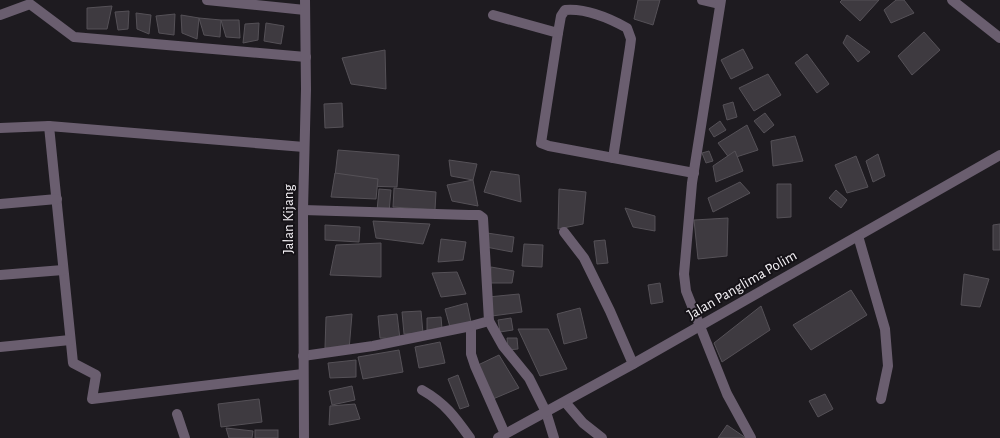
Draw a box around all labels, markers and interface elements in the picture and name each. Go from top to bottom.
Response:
street label: Jalan Kijang [281,184,296,254]
street label: Jalan Panglima Polim [685,248,799,322]

